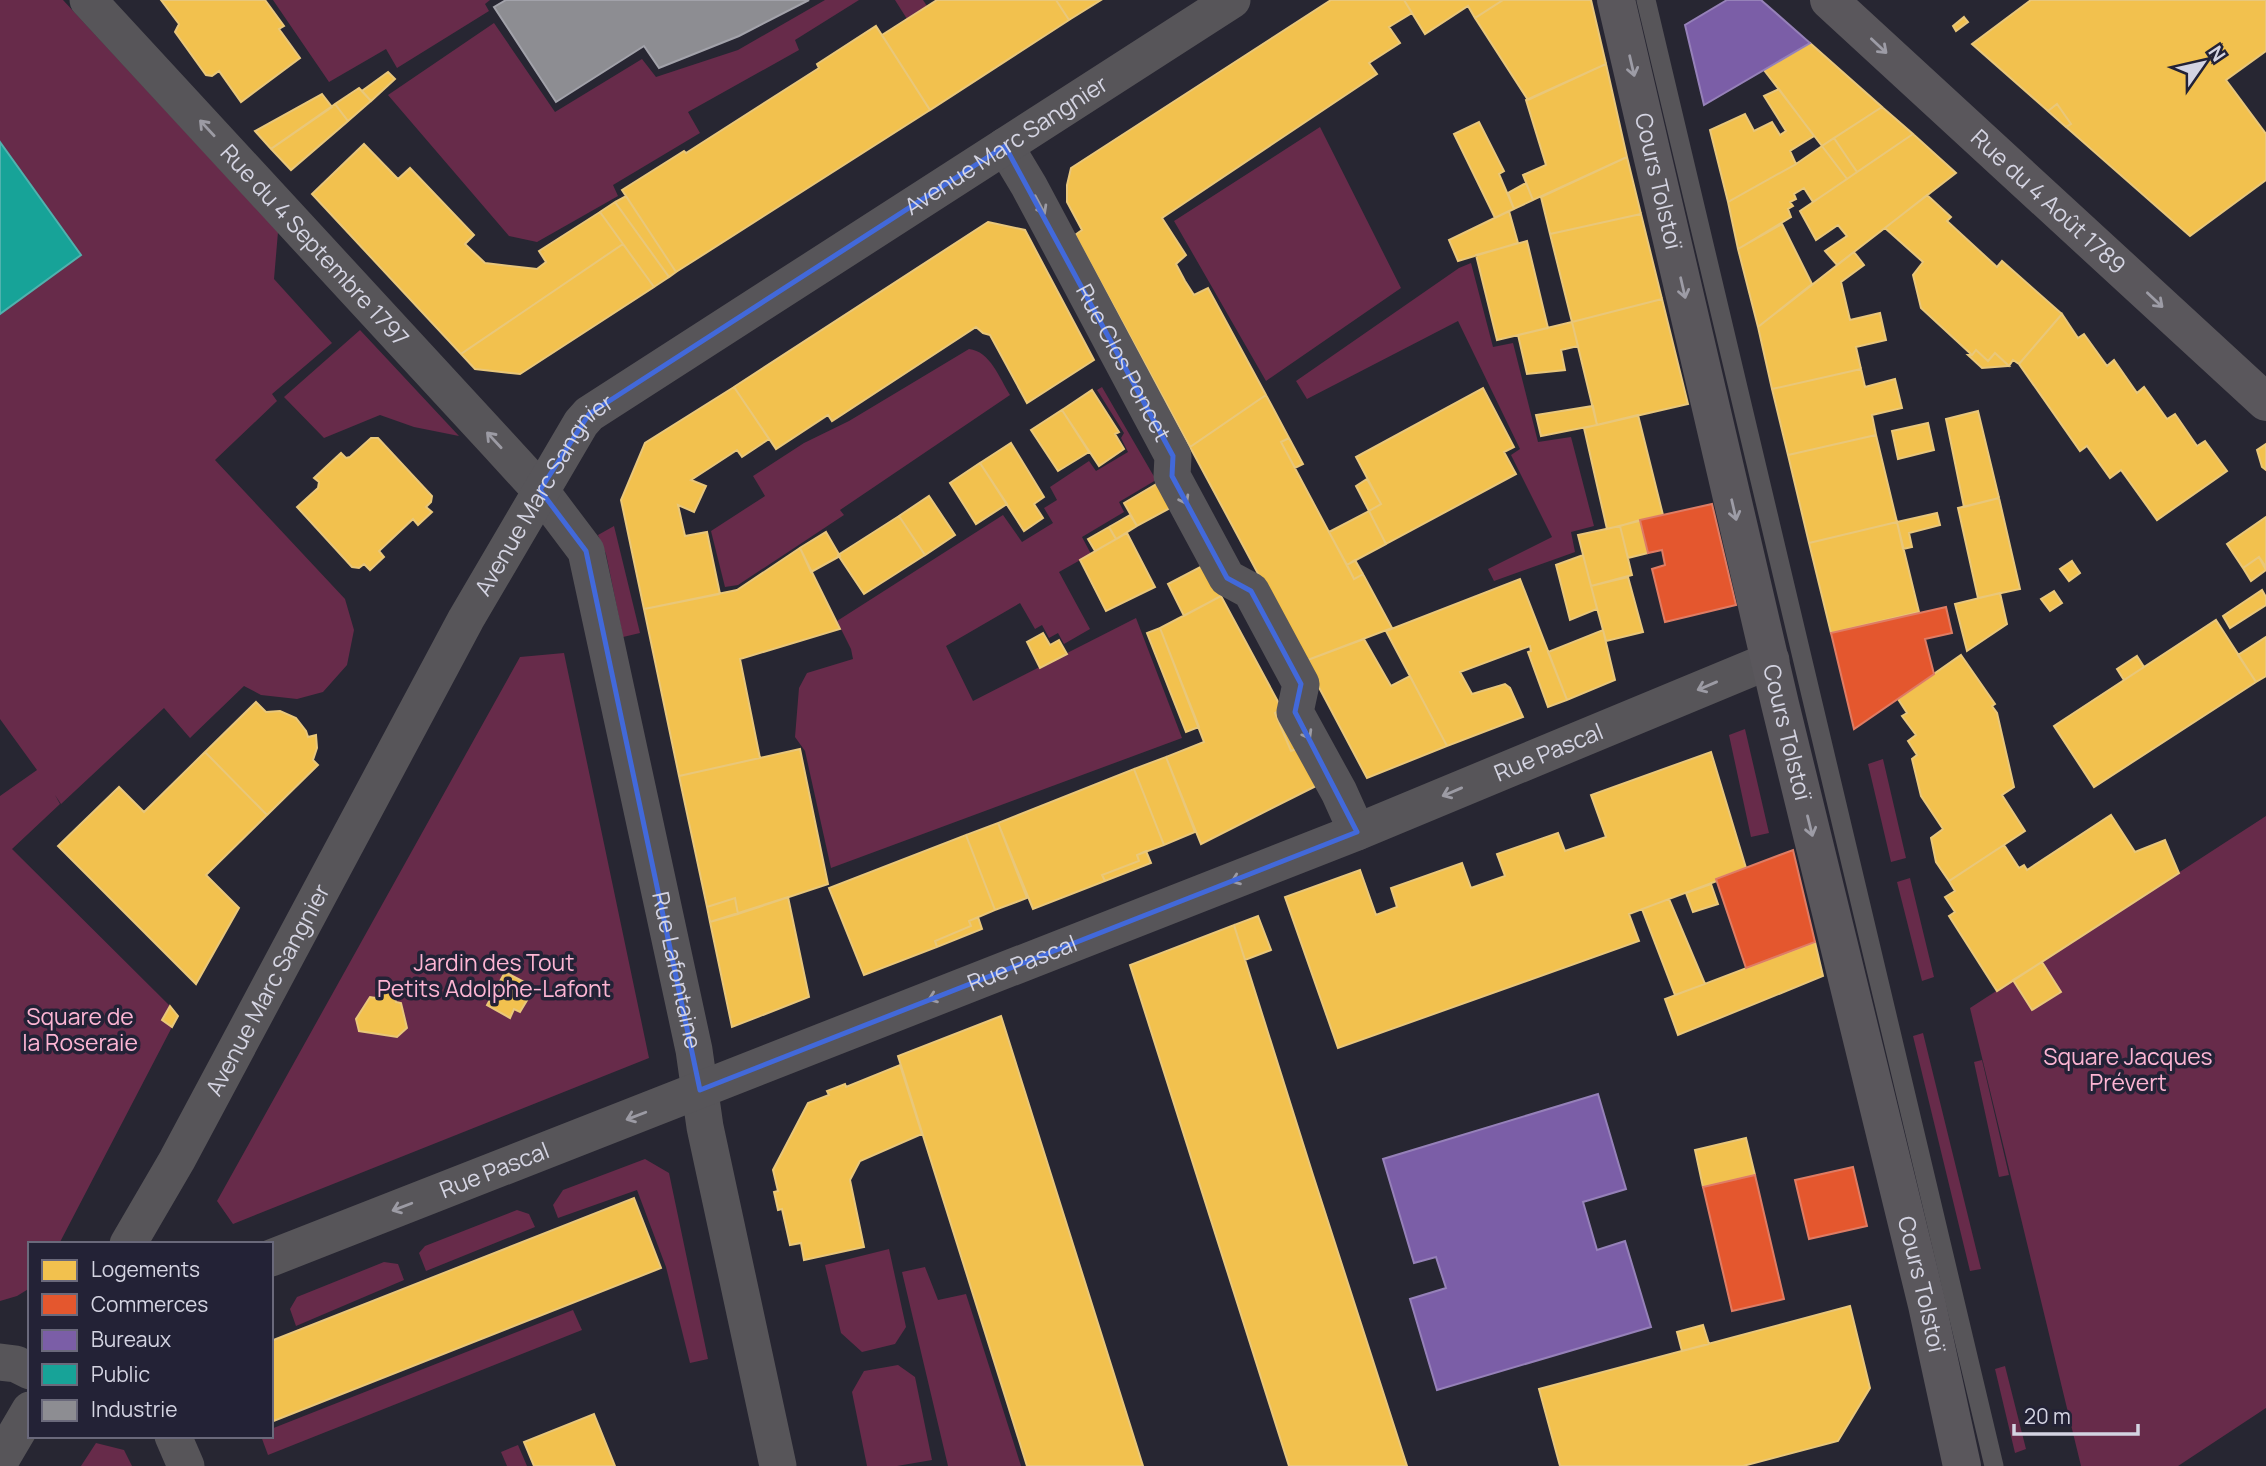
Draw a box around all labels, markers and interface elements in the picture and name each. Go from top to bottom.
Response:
north arrow [2168,28,2238,98]
one-way arrow [1870,38,1887,55]
text: N [2202,41,2232,66]
one-way arrow [1626,55,1639,77]
street label: Avenue Marc Sangnier [898,67,1113,222]
street label: Cours Tolstoï [1628,110,1691,253]
one-way arrow [198,120,215,137]
street label: Rue du 4 Août 1789 [1964,121,2133,281]
street label: Rue du 4 Septembre 1797 [214,137,417,353]
one-way arrow [1034,194,1047,215]
one-way arrow [1677,276,1690,299]
street label: Rue Clos Poncet [1069,278,1179,447]
one-way arrow [2146,292,2164,308]
street label: Avenue Marc Sangnier [466,386,619,601]
one-way arrow [486,431,502,449]
one-way arrow [1175,484,1189,504]
one-way arrow [1728,498,1742,521]
street label: Cours Tolstoï [1756,661,1820,804]
one-way arrow [1697,680,1719,693]
street label: Rue Pascal [1489,715,1608,788]
one-way arrow [1298,719,1312,739]
one-way arrow [1442,787,1464,800]
one-way arrow [1804,814,1817,837]
one-way arrow [1231,872,1253,885]
street label: Avenue Marc Sangnier [197,878,337,1101]
street label: Rue Lafontaine [645,888,710,1052]
street label: Rue Pascal [962,926,1081,998]
park label: Jardin des Tout Petits Adolphe-Lafont [377,946,611,1004]
one-way arrow [928,991,950,1004]
park label: Square de la Roseraie [22,1000,138,1058]
park label: Square Jacques Prévert [2043,1040,2213,1098]
one-way arrow [626,1110,648,1123]
street label: Rue Pascal [435,1133,554,1205]
one-way arrow [391,1202,413,1215]
street label: Cours Tolstoï [1891,1213,1954,1356]
legend [28,1242,273,1438]
text: Logements [91,1255,200,1283]
text: Commerces [91,1290,208,1318]
text: Bureaux [91,1325,171,1353]
text: Public [91,1360,150,1388]
scale bar [2014,1392,2138,1436]
text: Industrie [91,1395,177,1423]
text: 20 m [2024,1402,2071,1430]

